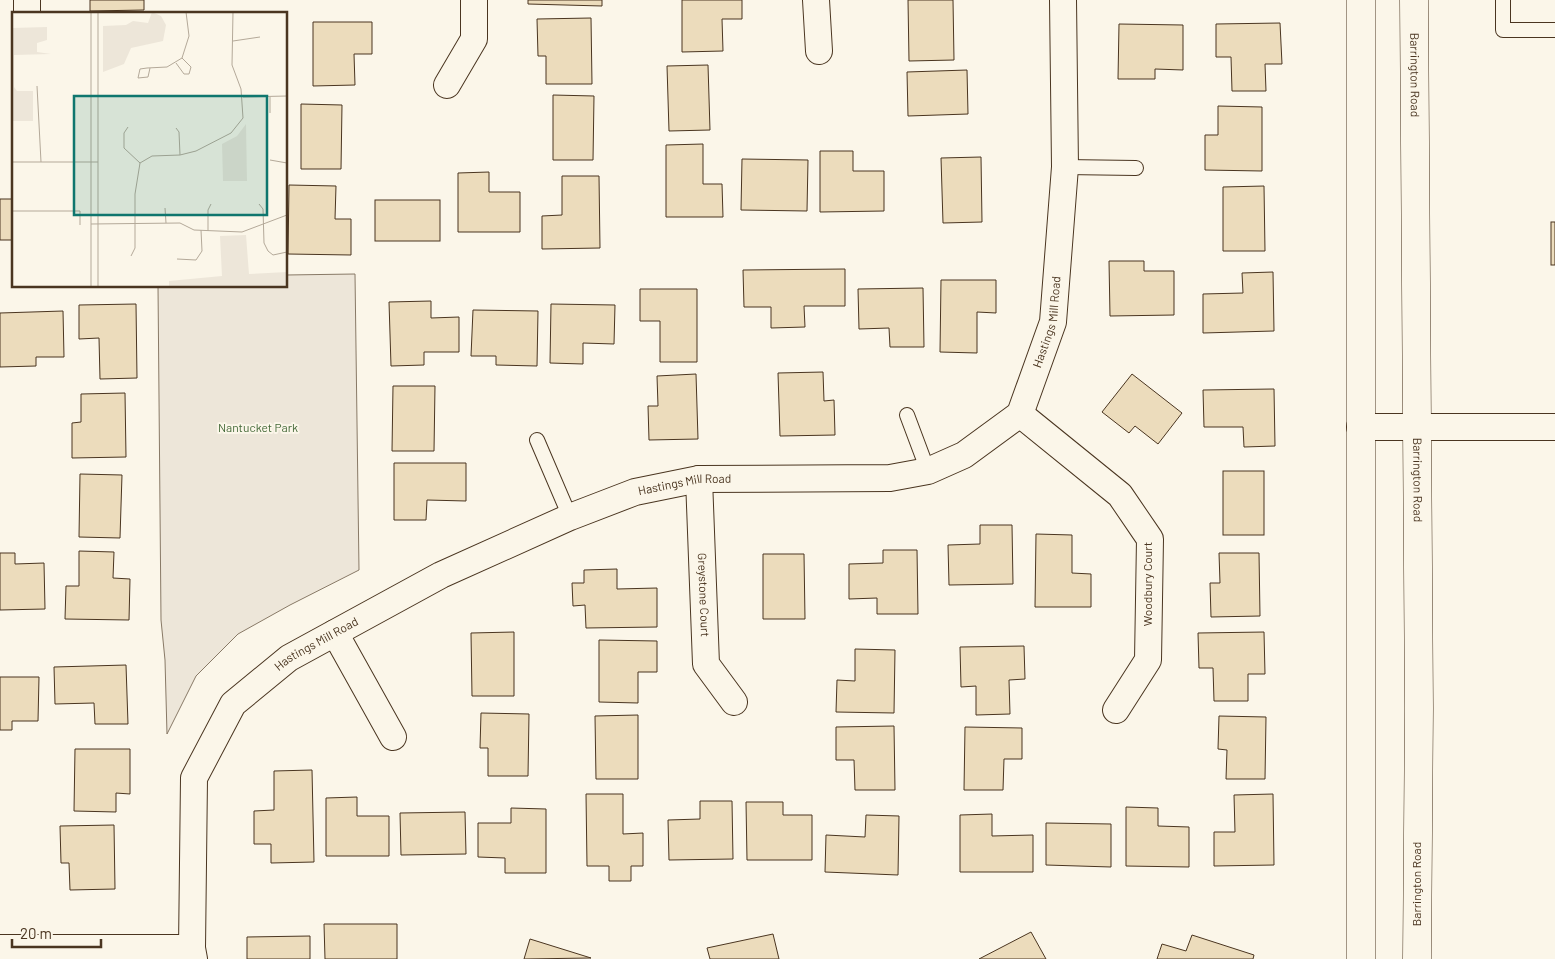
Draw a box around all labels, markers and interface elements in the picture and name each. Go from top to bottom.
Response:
inset map [12,12,288,288]
street label: Barrington Road [1408,33,1423,117]
street label: Hastings Mill Road [1029,275,1063,369]
park label: Nantucket Park [218,420,298,434]
street label: Barrington Road [1411,438,1426,522]
street label: Hastings Mill Road [637,471,731,497]
street label: Woodbury Court [1140,542,1154,626]
street label: Greystone Court [696,553,713,637]
street label: Hastings Mill Road [271,614,360,673]
street label: Barrington Road [1409,842,1423,926]
scale bar [12,916,101,948]
text: 20 m [20,924,52,942]

